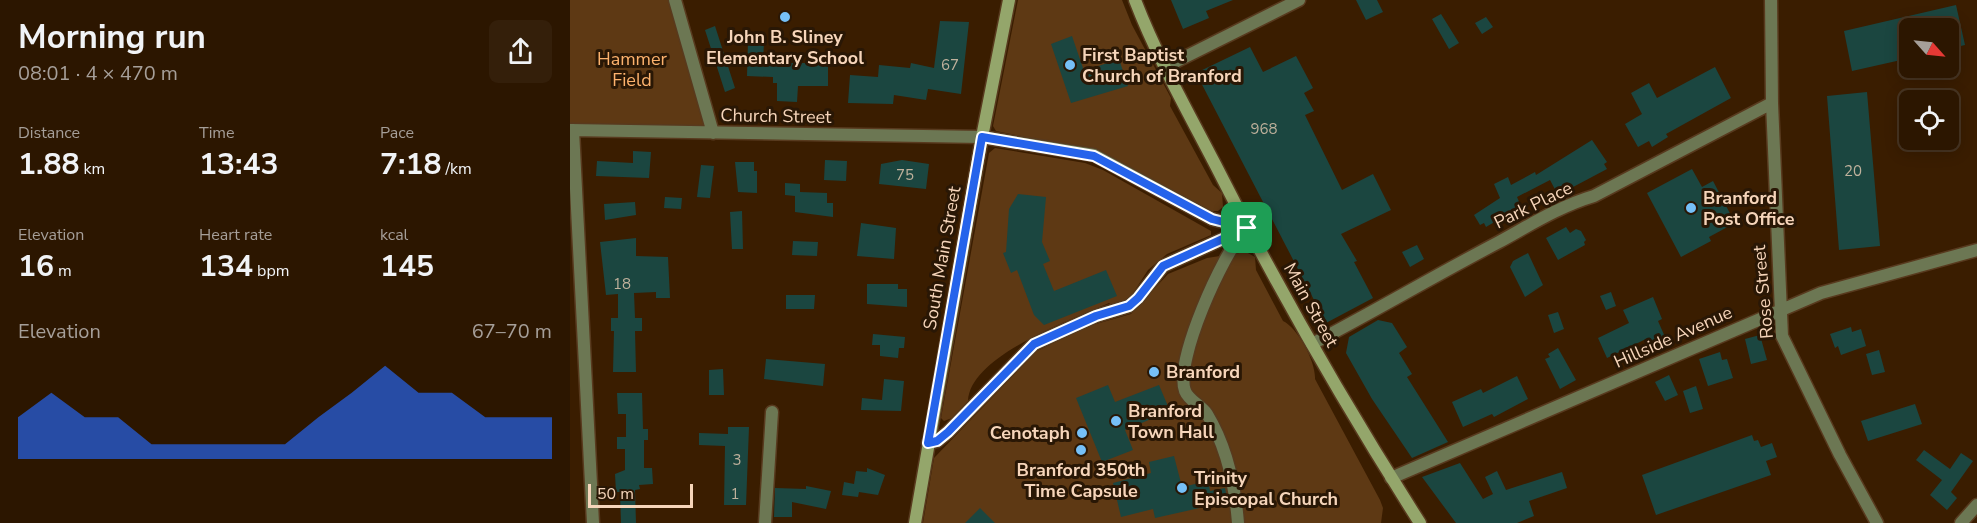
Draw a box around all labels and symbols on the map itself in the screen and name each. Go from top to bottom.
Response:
marker: John B. Sliney Elementary School [778,10,792,24]
north arrow [1899,18,1959,78]
place label: John B. Sliney Elementary School [706,25,864,70]
place label: First Baptist Church of Branford [1082,43,1242,88]
park label: Hammer Field [597,47,668,92]
house number: 67 [941,55,959,75]
marker: First Baptist Church of Branford [1063,58,1077,72]
street label: Church Street [720,103,832,129]
house number: 968 [1250,119,1278,139]
house number: 20 [1844,161,1862,181]
house number: 75 [896,165,914,185]
street label: Park Place [1490,176,1576,234]
street label: South Main Street [918,184,967,332]
place label: Branford Post Office [1703,186,1795,231]
marker: Branford Post Office [1684,201,1698,215]
pin [1221,202,1272,253]
street label: Rose Street [1747,244,1779,340]
street label: Main Street [1278,258,1344,352]
house number: 18 [613,274,631,294]
street label: Hillside Avenue [1610,300,1736,374]
place label: Branford [1166,360,1240,384]
marker: Branford [1147,365,1161,379]
place label: Branford Town Hall [1128,399,1214,444]
marker: Branford Town Hall [1109,414,1123,428]
place label: Cenotaph [990,421,1070,445]
marker: Cenotaph [1075,426,1089,440]
marker: Branford 350th Time Capsule [1074,443,1088,457]
house number: 3 [732,450,742,470]
place label: Branford 350th Time Capsule [1017,458,1145,503]
place label: Trinity Episcopal Church [1194,466,1338,511]
scale bar [588,481,693,508]
marker: Trinity Episcopal Church [1175,481,1189,495]
house number: 1 [730,484,740,504]

